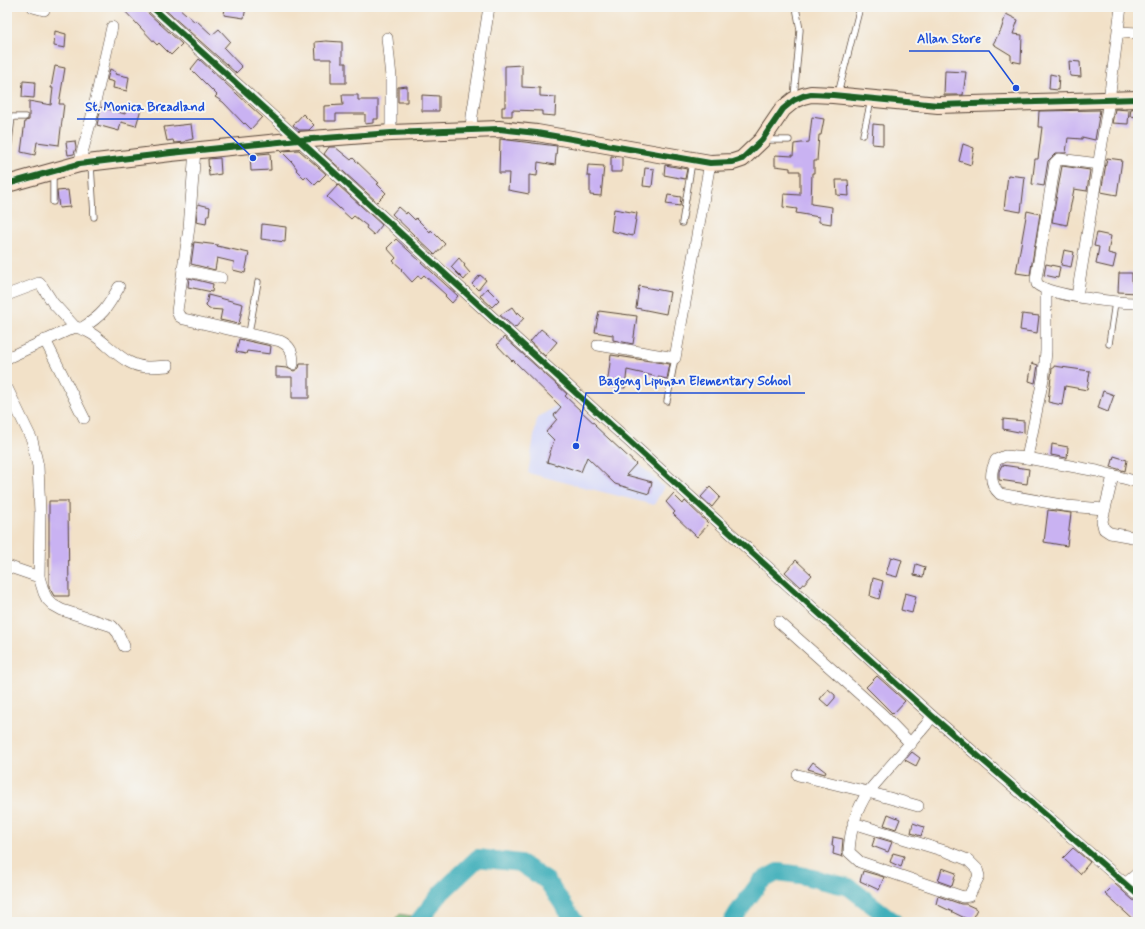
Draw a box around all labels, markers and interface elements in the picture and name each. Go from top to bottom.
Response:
callout: Allan Store [909,26,989,51]
text: Allan Store [917,31,981,48]
callout: St. Monica Breadland [77,94,213,119]
text: St. Monica Breadland [85,99,205,116]
callout: Bagong Lipunan Elementary School [586,368,805,393]
text: Bagong Lipunan Elementary School [599,373,791,393]

